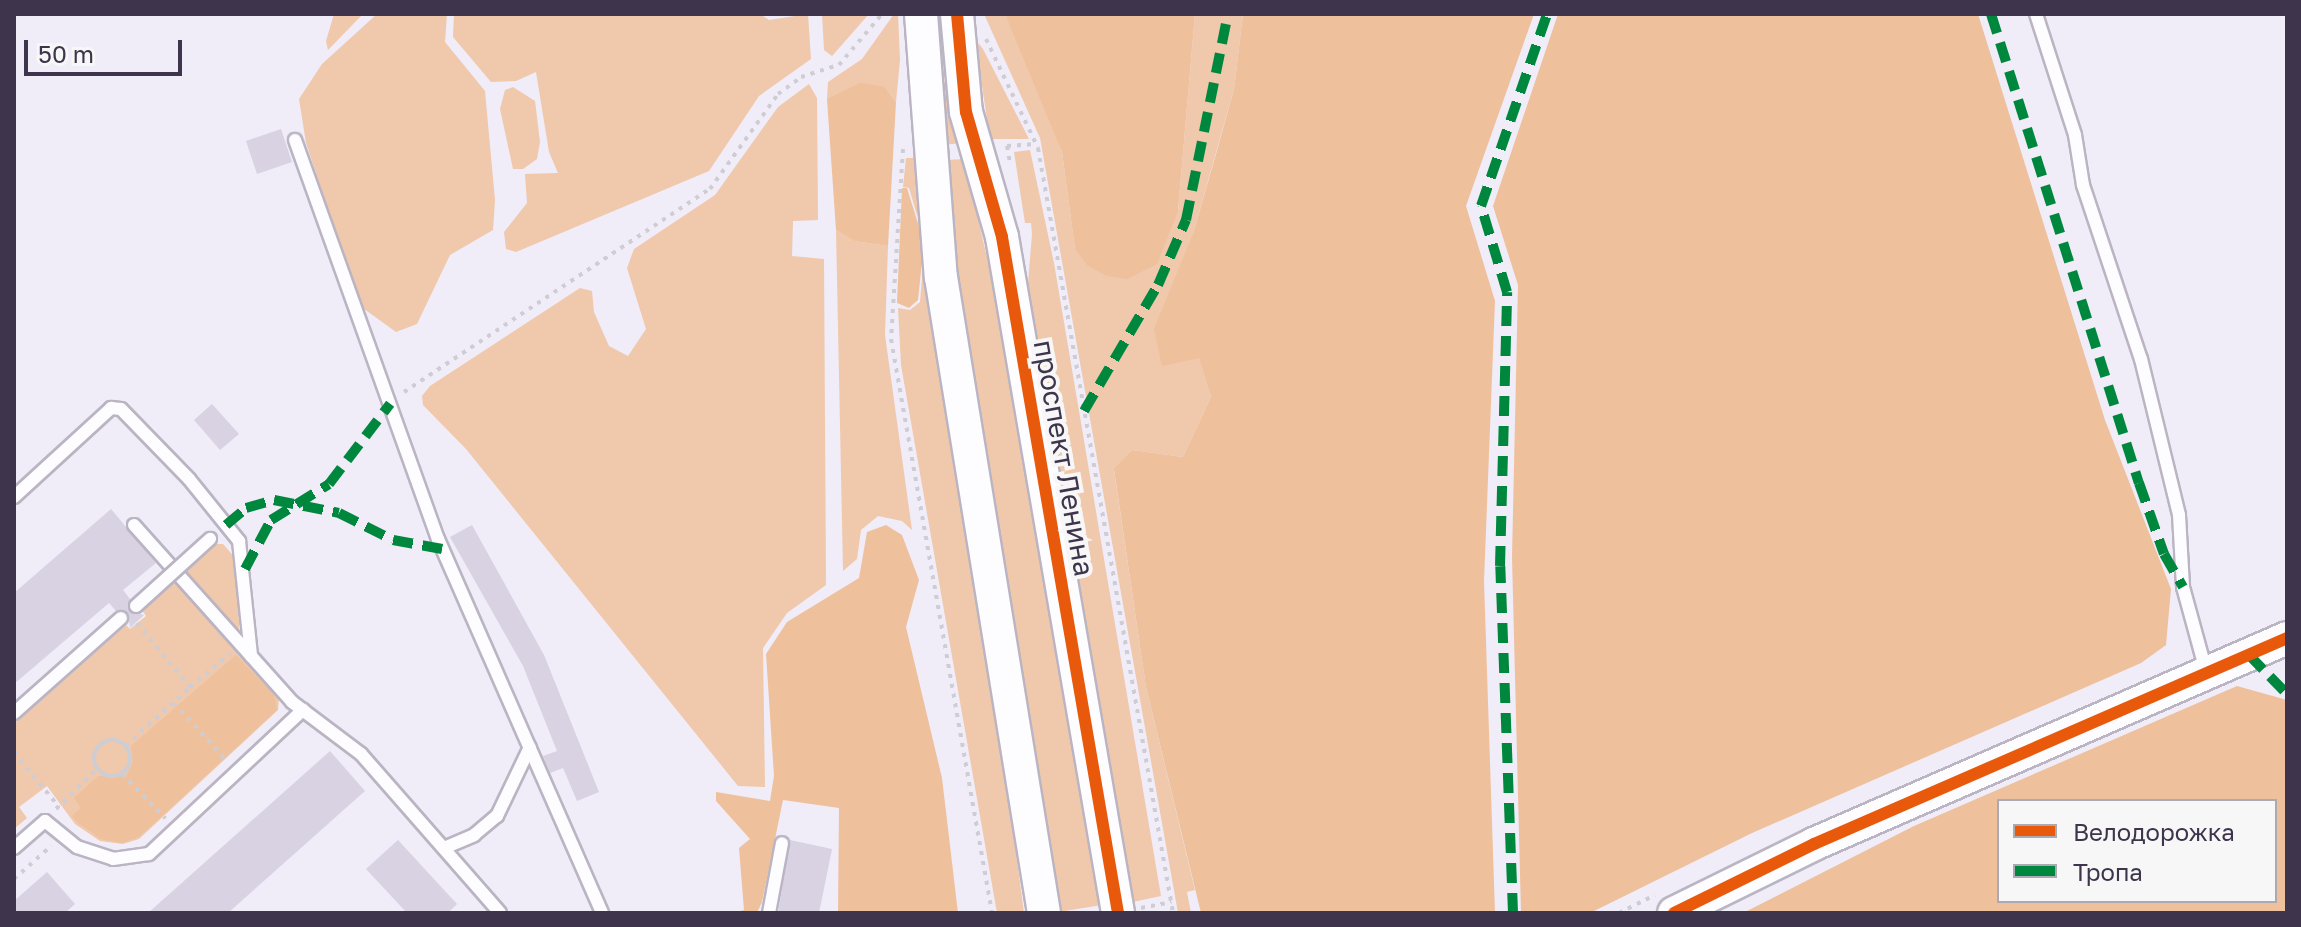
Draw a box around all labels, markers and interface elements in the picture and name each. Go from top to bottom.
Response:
scale bar [28,24,186,74]
text: 50 m [38,39,94,68]
street label: проспект Ленина [1027,337,1101,579]
legend [1997,799,2277,903]
text: Велодорожка [2073,817,2235,846]
text: Тропа [2073,857,2143,886]

